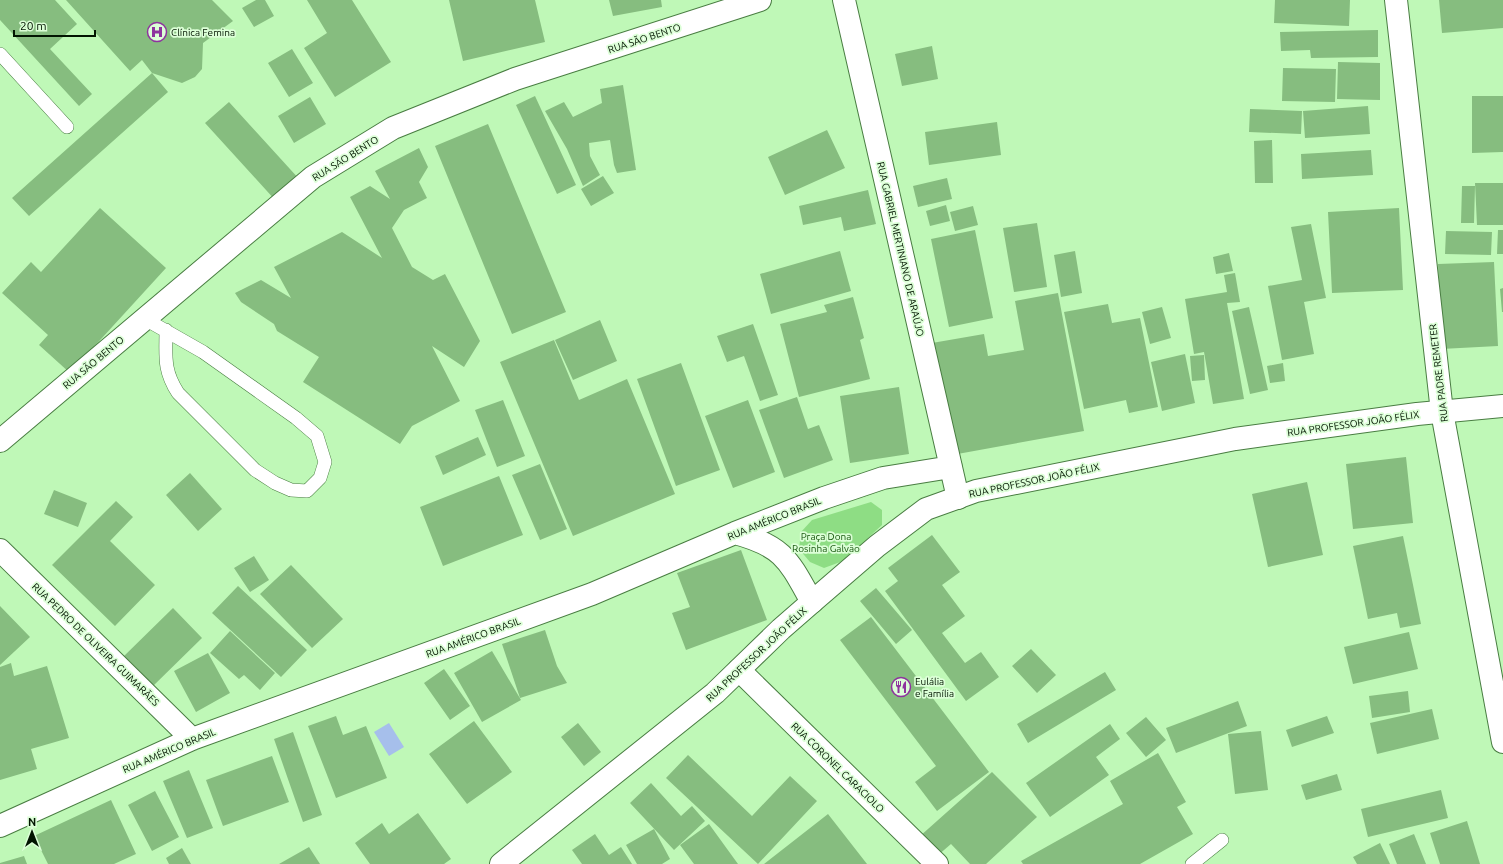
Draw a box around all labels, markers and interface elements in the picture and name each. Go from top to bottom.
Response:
scale bar [14,12,95,38]
text: 20 m [20,19,47,32]
hospital icon: Clínica Femina [146,21,168,43]
street label: RUA SÃO BENTO [606,21,682,55]
place label: Clínica Femina [171,27,235,38]
street label: RUA SÃO BENTO [310,134,381,183]
street label: RUA GABRIEL MERTINIANO DE ARAÚJO [875,160,927,338]
street label: RUA PADRE REMETER [1427,323,1450,423]
street label: RUA SÃO BENTO [61,334,126,391]
street label: RUA PROFESSOR JOÃO FÉLIX [1286,408,1420,438]
street label: RUA PROFESSOR JOÃO FÉLIX [968,460,1100,500]
street label: RUA AMÉRICO BRASIL [725,494,823,542]
park label: Praça Dona Rosinha Galvão [792,531,860,554]
street label: RUA PEDRO DE OLIVEIRA GUIMARÃES [30,581,161,708]
street label: RUA PROFESSOR JOÃO FÉLIX [703,604,809,704]
street label: RUA AMÉRICO BRASIL [424,614,522,660]
restaurant icon: Eulália e Família [890,676,912,698]
place label: Eulália e Família [915,676,954,699]
street label: RUA CORONEL CARACIOLO [789,720,886,815]
street label: RUA AMÉRICO BRASIL [121,725,217,775]
north arrow [12,812,52,852]
text: N [28,816,36,828]

